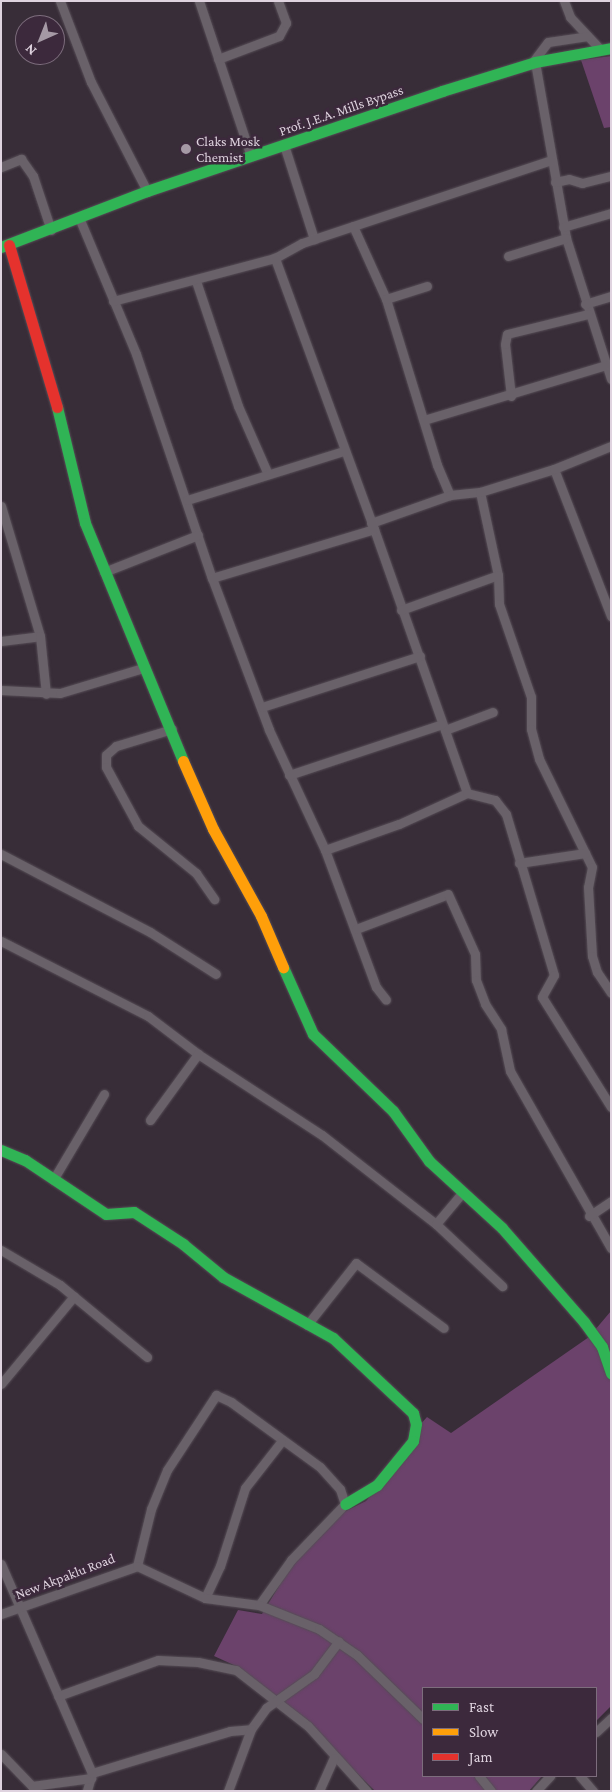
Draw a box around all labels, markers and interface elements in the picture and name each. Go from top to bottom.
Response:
north arrow [15,15,65,65]
text: N [21,41,39,59]
street label: Prof. J.E.A. Mills Bypass [277,81,405,139]
place label: Claks Mosk Chemist [196,133,260,166]
marker: Claks Mosk Chemist [180,143,192,155]
street label: New Akpaklu Road [13,1549,117,1603]
legend [422,1687,597,1777]
text: Fast [469,1699,494,1715]
text: Slow [469,1724,498,1740]
text: Jam [469,1749,492,1765]

